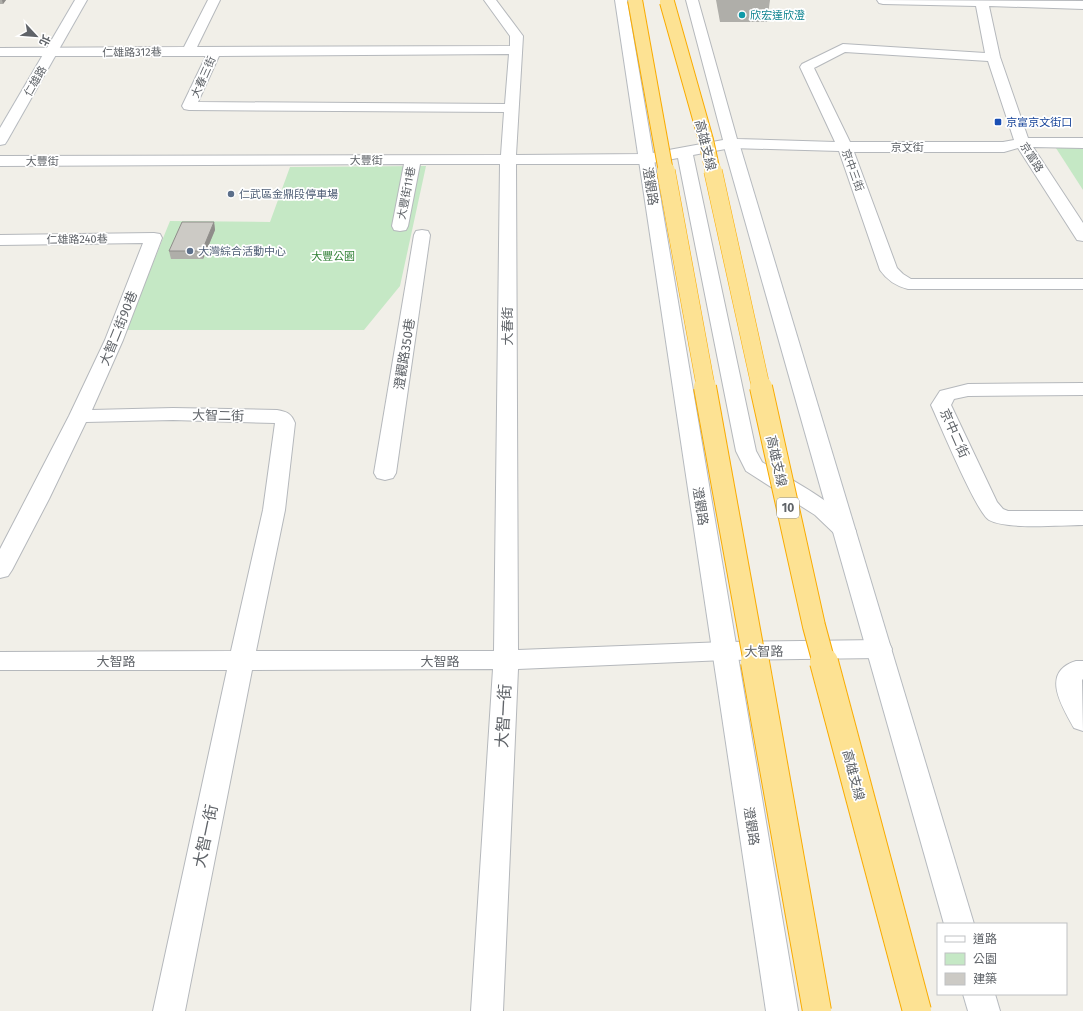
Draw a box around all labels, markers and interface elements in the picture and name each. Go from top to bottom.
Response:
place label: 欣宏達欣澄 [750,9,805,22]
marker: 欣宏達欣澄 [737,10,747,20]
north arrow [16,16,56,56]
text: 北 [36,32,53,48]
street label: 仁雄路312巷 [102,45,162,60]
street label: 大春三街 [189,54,218,100]
street label: 仁雄路 [22,64,49,99]
place label: 京富京文街口 [1006,116,1072,129]
marker: 京富京文街口 [993,117,1003,127]
street label: 高雄支線 [692,118,719,172]
street label: 京富路 [1017,140,1046,175]
street label: 京文街 [891,141,924,154]
street label: 京中三街 [839,147,866,193]
street label: 大豐街 [350,154,383,167]
street label: 大豐街 [26,155,59,168]
street label: 大豐街11巷 [395,166,418,221]
street label: 澄觀路 [640,166,661,207]
place label: 仁武區金鼎段停車場 [239,188,338,201]
marker: 仁武區金鼎段停車場 [226,189,236,199]
street label: 仁雄路240巷 [46,232,108,247]
place label: 大灣綜合活動中心 [198,245,286,258]
marker: 大灣綜合活動中心 [185,246,195,256]
park label: 大豐公園 [311,250,355,263]
street label: 大智二街90巷 [97,289,140,368]
street label: 大春街 [500,306,515,346]
street label: 澄觀路350巷 [391,317,418,391]
street label: 京中二街 [937,406,972,460]
street label: 大智二街 [192,408,244,423]
street label: 高雄支線 [763,434,790,488]
street label: 澄觀路 [690,486,711,527]
road number: 10 [777,498,799,518]
street label: 大智路 [744,644,784,659]
street label: 大智路 [96,654,136,669]
street label: 大智路 [420,654,460,669]
street label: 大智一街 [492,684,515,748]
street label: 高雄支線 [840,748,867,802]
street label: 大智一街 [190,803,221,869]
street label: 澄觀路 [741,806,762,847]
legend [937,923,1067,995]
text: 道路 [973,932,997,946]
text: 公園 [973,952,997,966]
text: 建築 [973,972,997,986]

